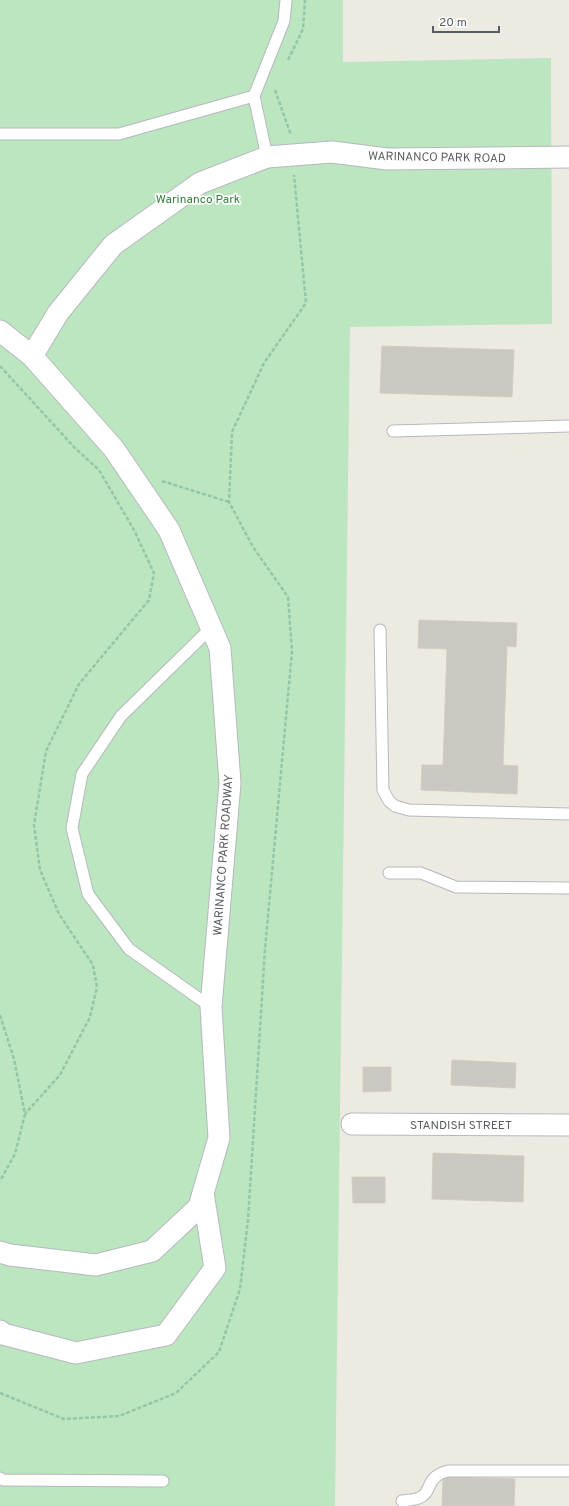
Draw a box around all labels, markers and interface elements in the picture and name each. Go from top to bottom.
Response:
scale bar [433,8,499,34]
text: 20 m [439,15,467,31]
street label: WARINANCO PARK ROAD [368,149,506,167]
park label: Warinanco Park [156,192,240,208]
street label: WARINANCO PARK ROADWAY [210,774,238,936]
street label: STANDISH STREET [410,1118,512,1134]

